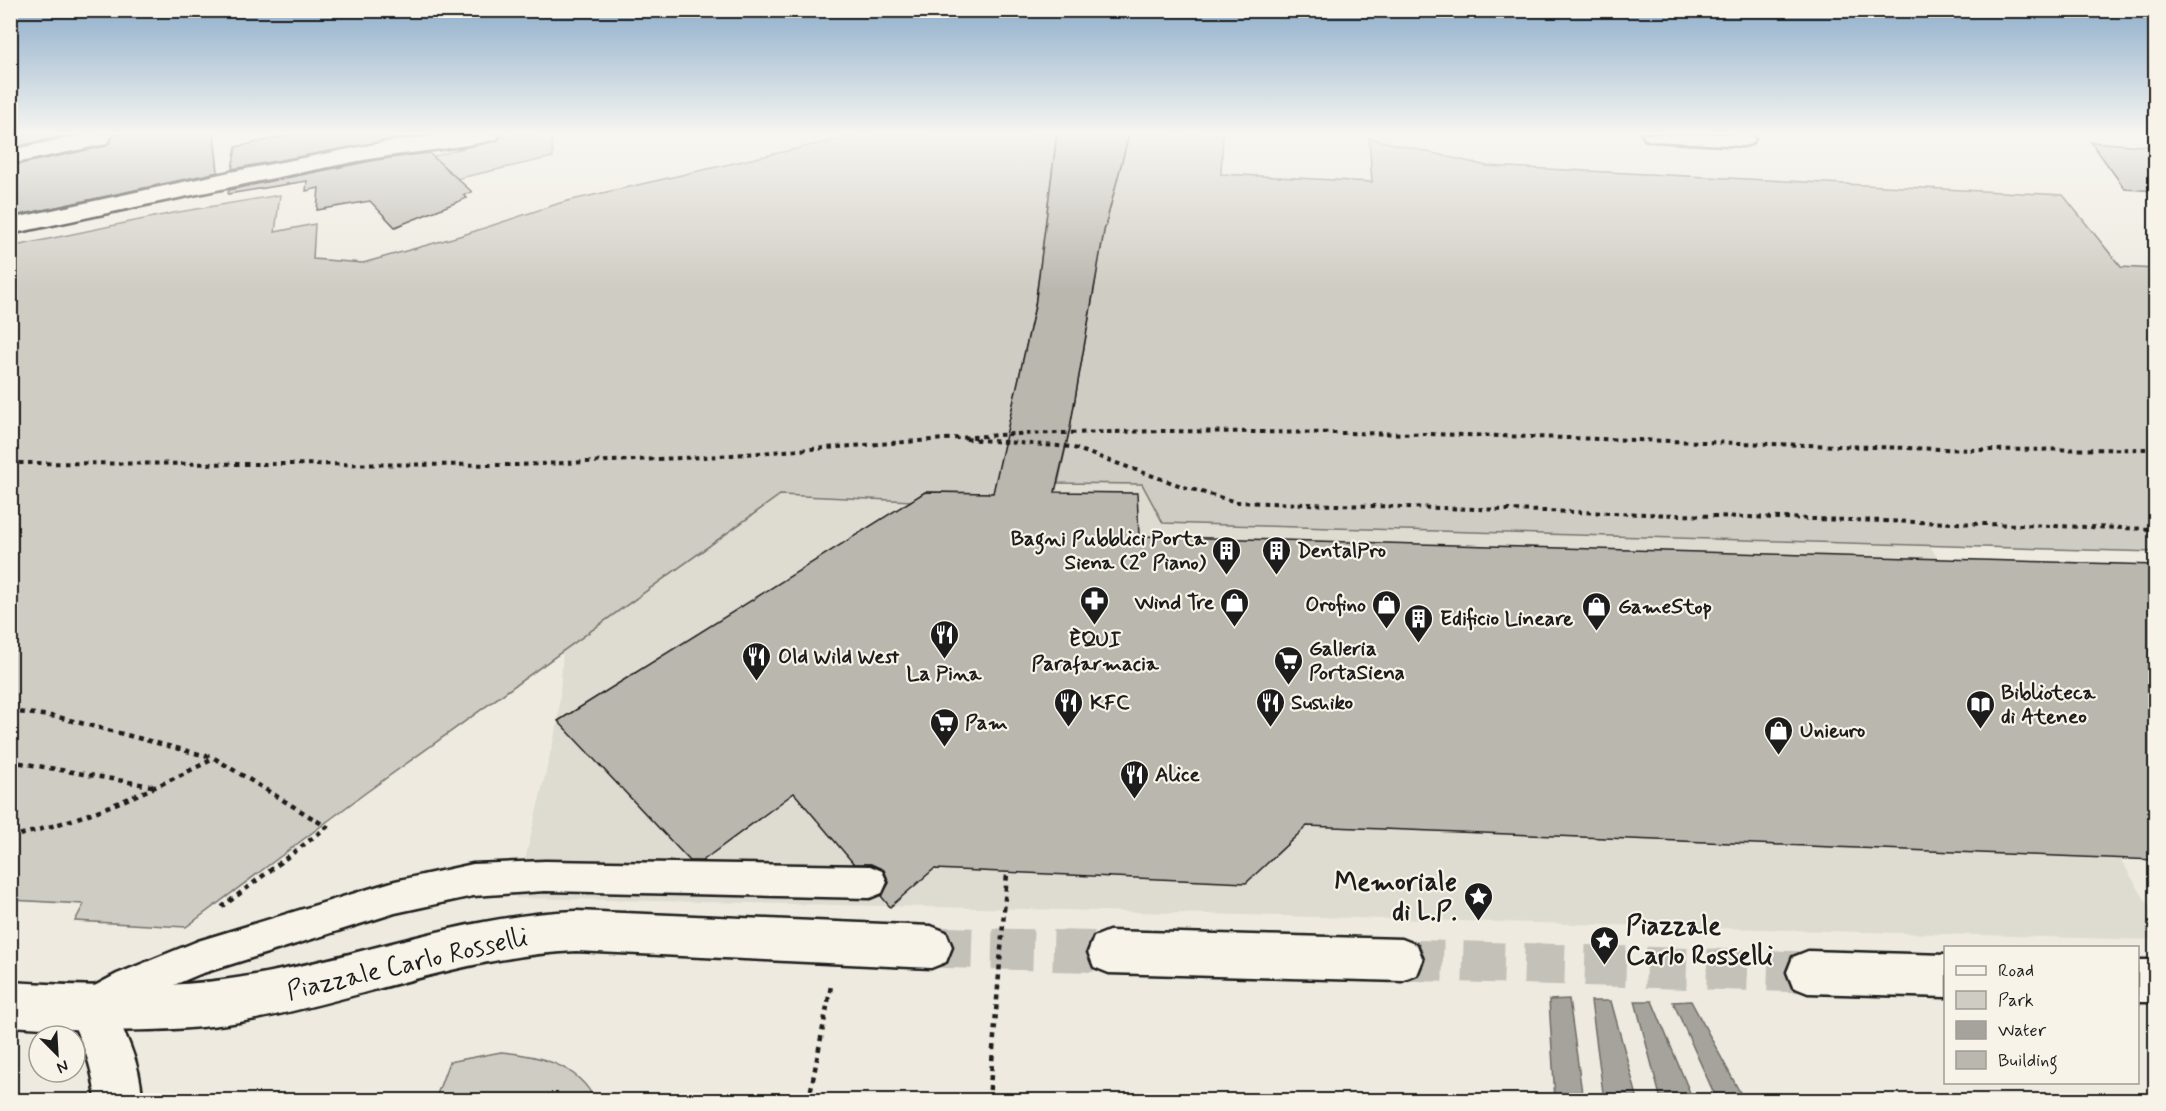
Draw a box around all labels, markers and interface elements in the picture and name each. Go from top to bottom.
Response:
place label: Bagni Pubblici Porta Siena (2° Piano) [1011,525,1207,577]
building icon: Bagni Pubblici Porta Siena (2° Piano) [1211,534,1243,576]
building icon: DentalPro [1260,534,1292,576]
place label: DentalPro [1297,537,1386,565]
pharmacy icon: ÈQUI Parafarmacia [1079,584,1111,626]
shop icon: Wind Tre [1219,586,1251,628]
shop icon: Orofino [1371,588,1403,630]
place label: Wind Tre [1134,589,1215,617]
shop icon: GameStop [1581,590,1613,632]
place label: Orofino [1305,591,1366,619]
place label: GameStop [1618,593,1712,621]
building icon: Edificio Lineare [1403,602,1435,644]
place label: Edificio Lineare [1440,605,1573,633]
restaurant icon: La Pina [928,618,960,660]
place label: ÈQUI Parafarmacia [1031,626,1160,678]
place label: Galleria PortaSiena [1309,635,1405,687]
restaurant icon: Old Wild West [741,640,773,682]
place label: Old Wild West [778,643,900,671]
supermarket icon: Galleria PortaSiena [1272,644,1304,686]
place label: La Pina [907,660,983,688]
place label: Biblioteca di Ateneo [2001,679,2097,731]
restaurant icon: KFC [1053,686,1085,728]
restaurant icon: Sushiko [1254,686,1286,728]
library icon: Biblioteca di Ateneo [1964,688,1996,730]
place label: KFC [1090,689,1130,717]
place label: Sushiko [1291,689,1353,717]
supermarket icon: Pam [928,706,960,748]
place label: Pam [965,709,1008,737]
shop icon: Unieuro [1763,714,1795,756]
place label: Unieuro [1800,717,1865,745]
restaurant icon: Alice [1118,758,1150,800]
place label: Alice [1155,761,1201,789]
place label: Memoriale di L.P. [1335,866,1457,930]
place icon: Memoriale di L.P. [1462,880,1494,922]
place label: Piazzale Carlo Rosselli [1626,910,1773,974]
street label: Piazzale Carlo Rosselli [284,921,531,1009]
place icon: Piazzale Carlo Rosselli [1589,924,1621,966]
legend [1944,946,2139,1084]
text: Road [1998,959,2034,983]
text: Park [1998,989,2034,1013]
text: Water [1998,1019,2047,1043]
north arrow [27,1024,87,1084]
text: Building [1998,1049,2058,1075]
text: N [53,1055,72,1078]

